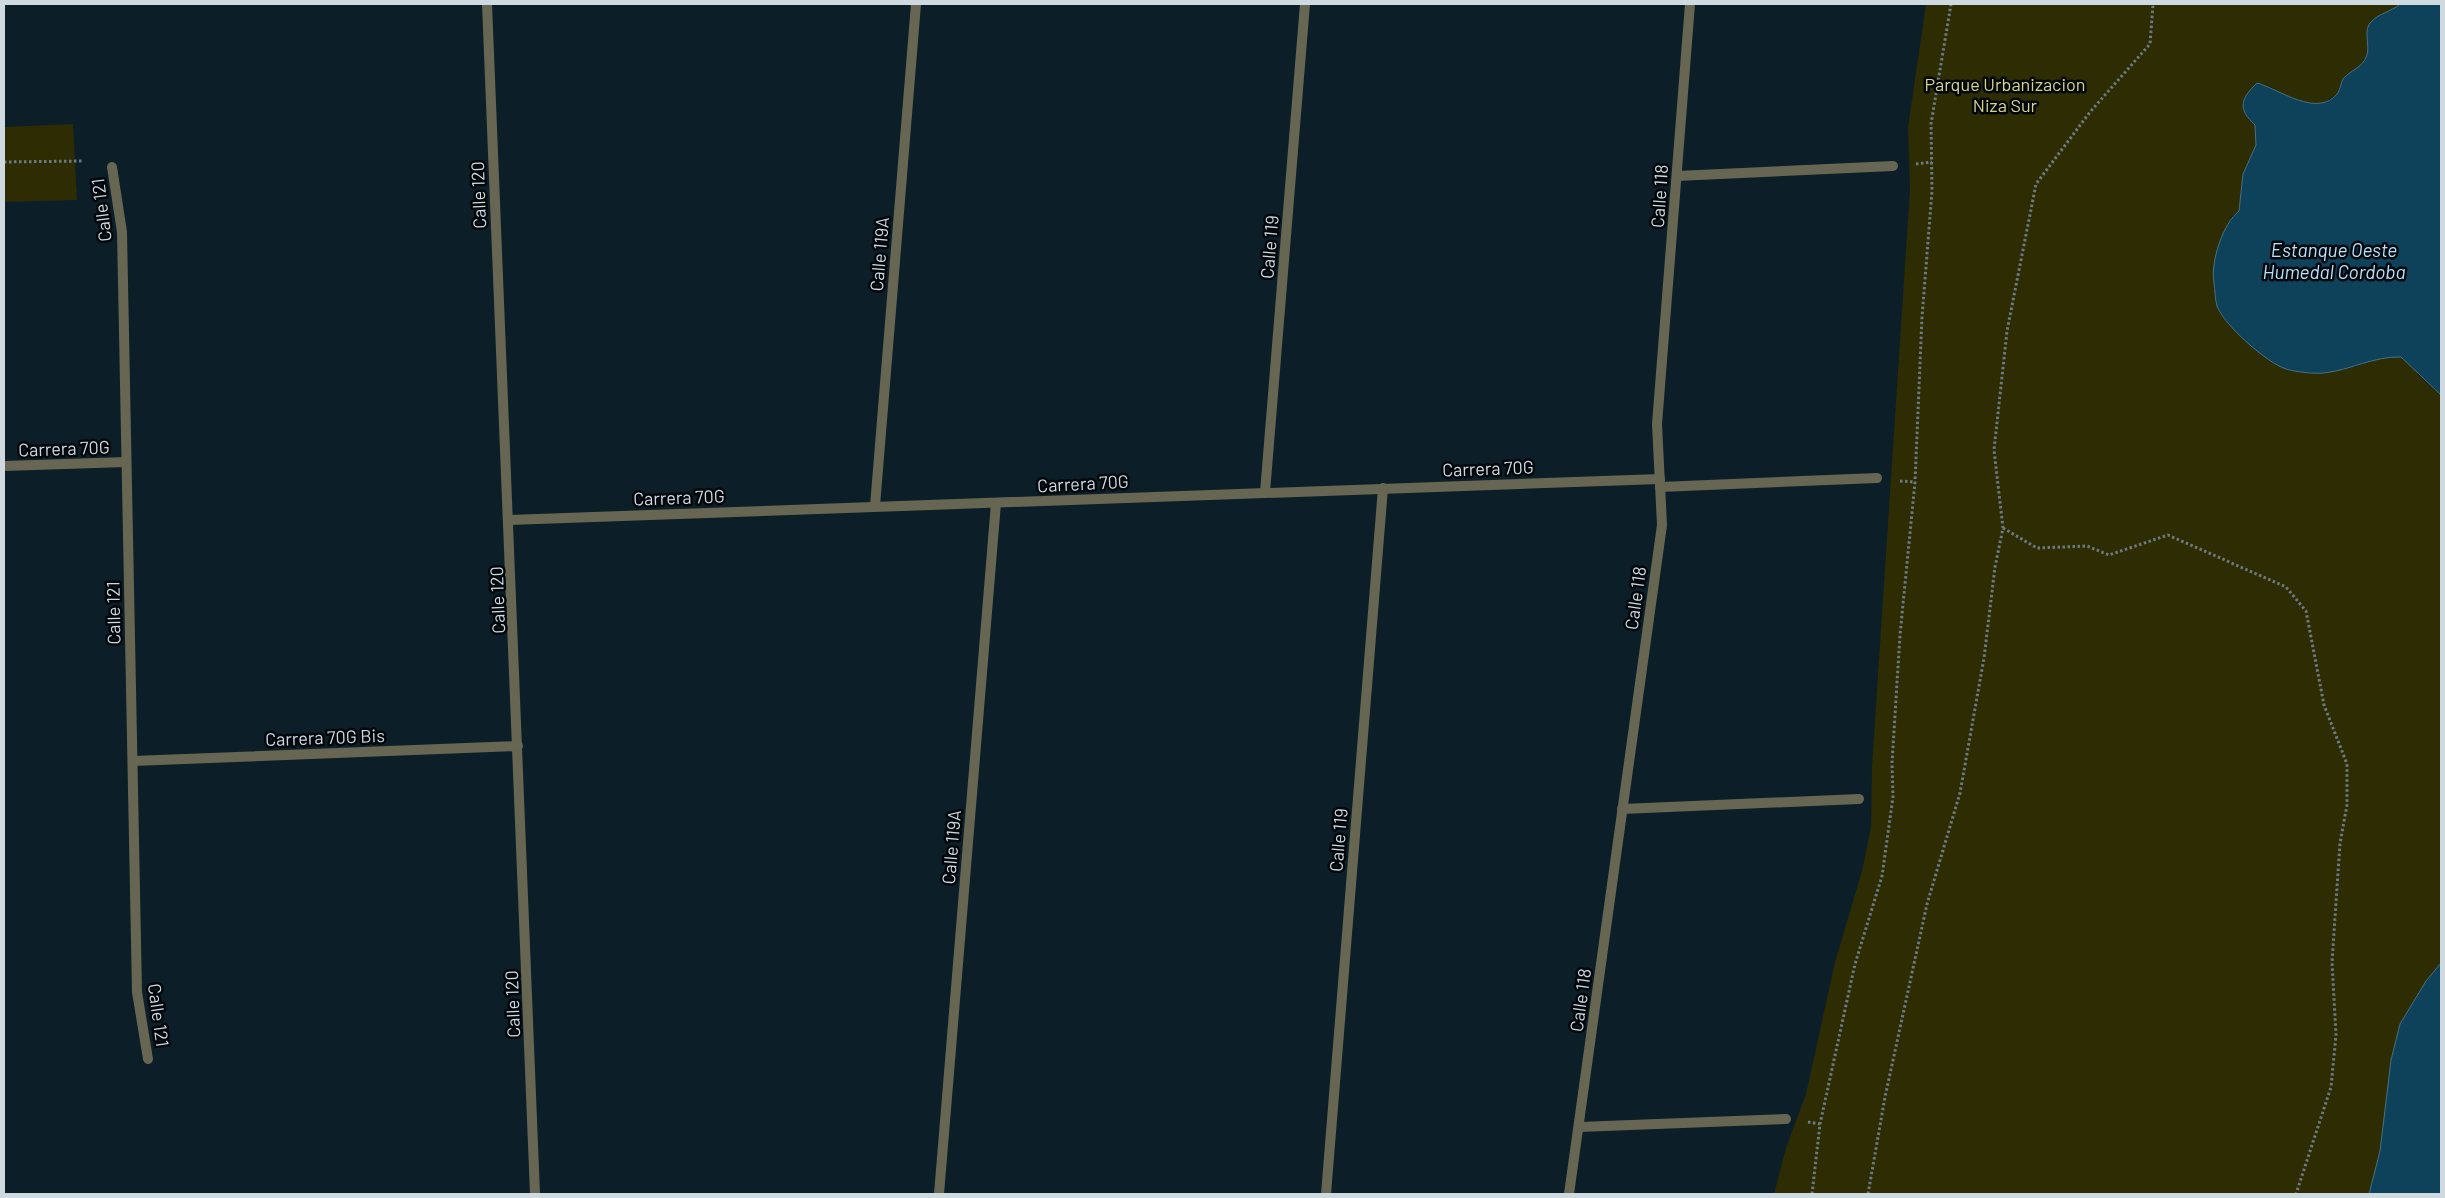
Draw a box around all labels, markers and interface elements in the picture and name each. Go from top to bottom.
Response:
park label: Parque Urbanizacion Niza Sur [1924,73,2086,116]
street label: Calle 120 [466,161,490,229]
street label: Calle 118 [1646,164,1672,228]
street label: Calle 121 [86,177,116,243]
street label: Calle 119 [1255,214,1283,280]
street label: Calle 119A [865,216,893,292]
water label: Estanque Oeste Humedal Cordoba [2263,238,2405,283]
street label: Carrera 70G [18,435,110,461]
street label: Carrera 70G [1442,455,1534,481]
street label: Carrera 70G [1037,470,1129,496]
street label: Carrera 70G [633,484,725,510]
street label: Calle 118 [1620,565,1650,631]
street label: Calle 120 [485,566,509,634]
street label: Calle 121 [101,581,125,645]
street label: Carrera 70G Bis [265,724,385,750]
street label: Calle 119 [1324,807,1352,873]
street label: Calle 119A [937,809,965,885]
street label: Calle 118 [1565,967,1595,1033]
street label: Calle 120 [500,970,524,1038]
street label: Calle 121 [144,982,174,1048]

